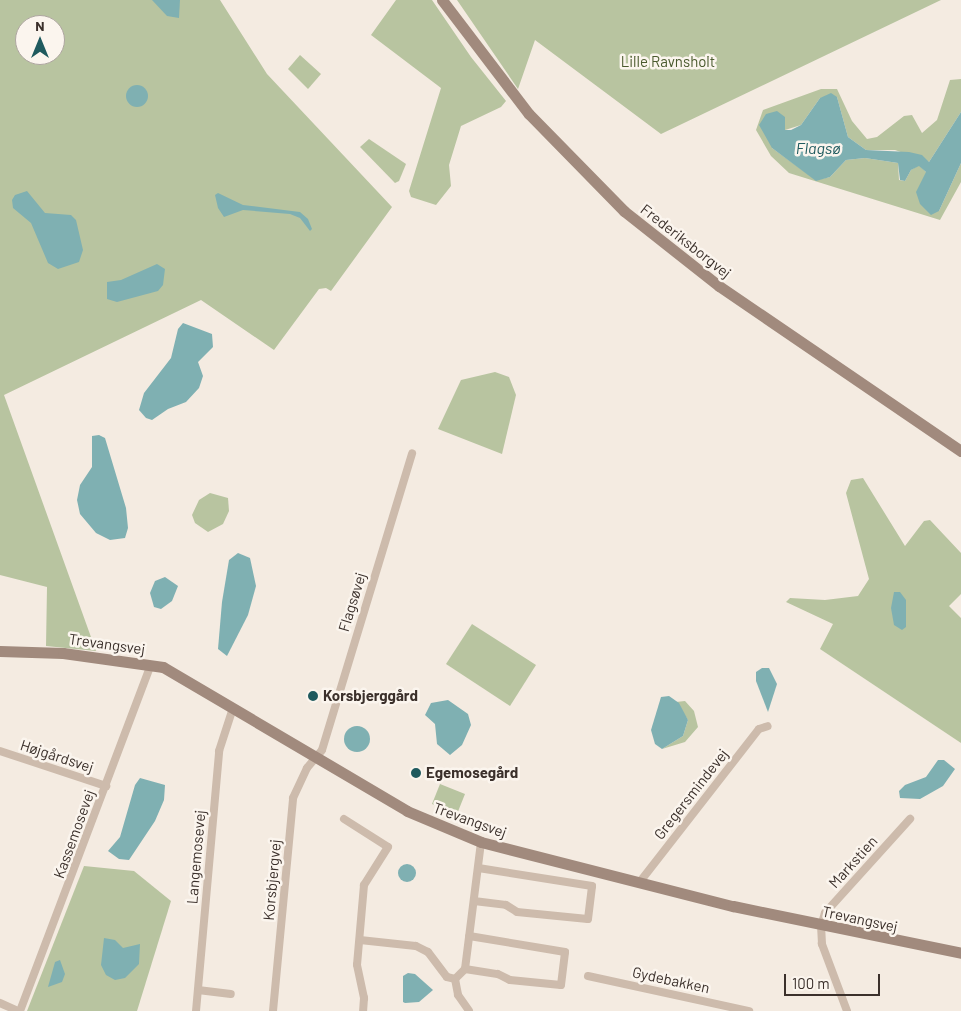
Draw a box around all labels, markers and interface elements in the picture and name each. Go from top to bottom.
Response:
north arrow [15,15,65,65]
text: N [35,17,45,34]
park label: Lille Ravnsholt [621,53,715,71]
water label: Flagsø [796,138,840,158]
street label: Frederiksborgvej [637,200,735,282]
street label: Flagsøvej [334,570,370,634]
street label: Trevangsvej [68,630,146,658]
place label: Korsbjerggård [323,687,418,705]
marker: Korsbjerggård [307,690,319,702]
street label: Højgårdsvej [18,736,96,776]
street label: Gregersmindevej [650,745,732,843]
place label: Egemosegård [426,764,518,782]
marker: Egemosegård [410,767,422,779]
street label: Kassemosevej [50,787,98,881]
street label: Trevangsvej [431,798,509,842]
street label: Langemosevej [183,809,209,905]
street label: Markstien [825,832,881,892]
street label: Korsbjergvej [259,839,285,921]
street label: Trevangsvej [821,902,899,936]
street label: Gydebakken [631,963,711,997]
scale bar [786,964,882,996]
text: 100 m [792,974,830,992]

